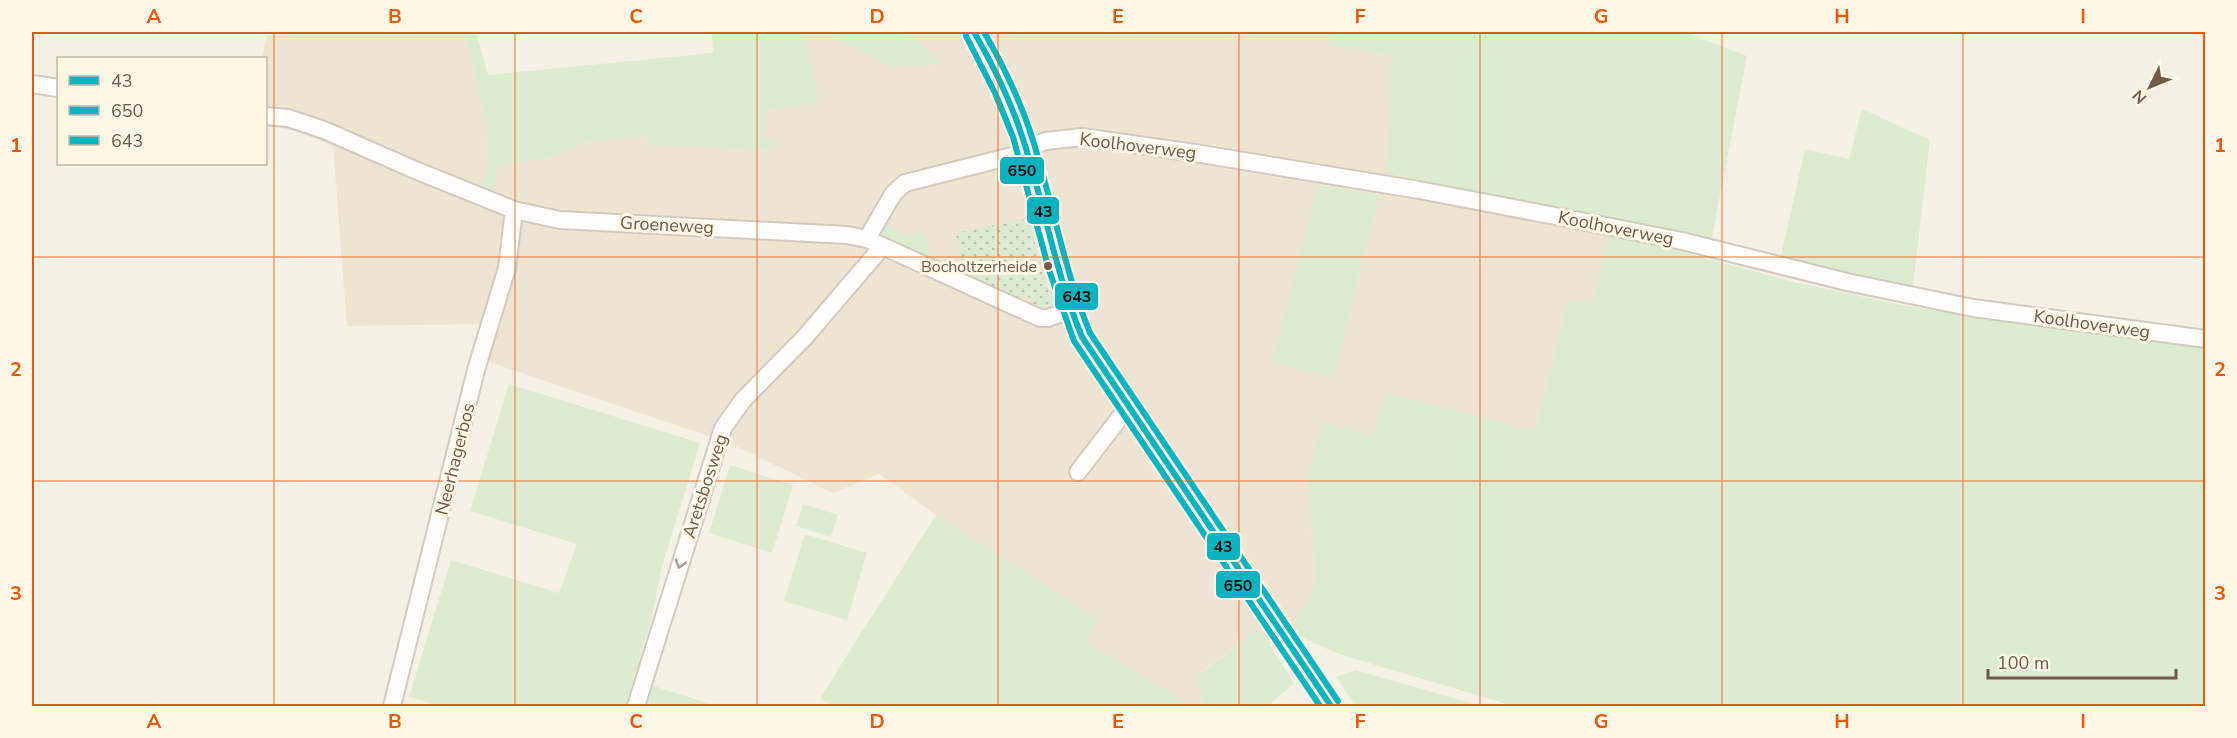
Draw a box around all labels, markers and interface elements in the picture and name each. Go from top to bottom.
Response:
text: A [147,3,162,30]
text: B [388,3,402,30]
text: C [629,3,643,30]
text: D [869,3,885,30]
text: E [1112,3,1124,30]
text: F [1354,3,1366,30]
text: G [1594,3,1608,30]
text: H [1834,3,1850,30]
text: I [2080,3,2086,30]
legend [57,57,267,165]
north arrow [2120,57,2180,117]
text: 43 [111,69,133,93]
text: N [2128,85,2152,108]
text: 650 [111,99,143,123]
street label: Koolhoverweg [1078,127,1198,165]
text: 643 [111,129,143,153]
text: 1 [10,132,22,159]
text: 1 [2214,132,2226,159]
line badge: 650 [999,156,1045,185]
text: 650 [1008,160,1036,182]
line badge: 43 [1026,196,1060,225]
text: 43 [1033,201,1053,223]
street label: Koolhoverweg [1556,205,1676,251]
street label: Groeneweg [620,211,714,239]
place label: Bocholtzerheide [921,256,1037,278]
marker: Bocholtzerheide [1042,260,1054,272]
line badge: 643 [1054,282,1099,311]
text: 643 [1063,286,1091,308]
street label: Koolhoverweg [2032,304,2152,344]
text: 2 [10,356,22,383]
text: 2 [2214,356,2226,383]
street label: Neerhagerbos [430,401,480,517]
street label: Aretsbosweg [677,431,733,541]
line badge: 43 [1206,532,1241,561]
text: 43 [1213,536,1233,558]
one-way arrow [675,558,688,569]
line badge: 650 [1215,570,1261,599]
text: 650 [1224,575,1252,597]
text: 3 [10,580,22,607]
text: 3 [2214,580,2226,607]
scale bar [1988,642,2176,680]
text: 100 m [1997,651,2049,675]
text: A [147,708,162,735]
text: B [388,708,402,735]
text: C [629,708,643,735]
text: D [869,708,885,735]
text: E [1112,708,1124,735]
text: F [1354,708,1366,735]
text: G [1594,708,1608,735]
text: H [1834,708,1850,735]
text: I [2080,708,2086,735]

